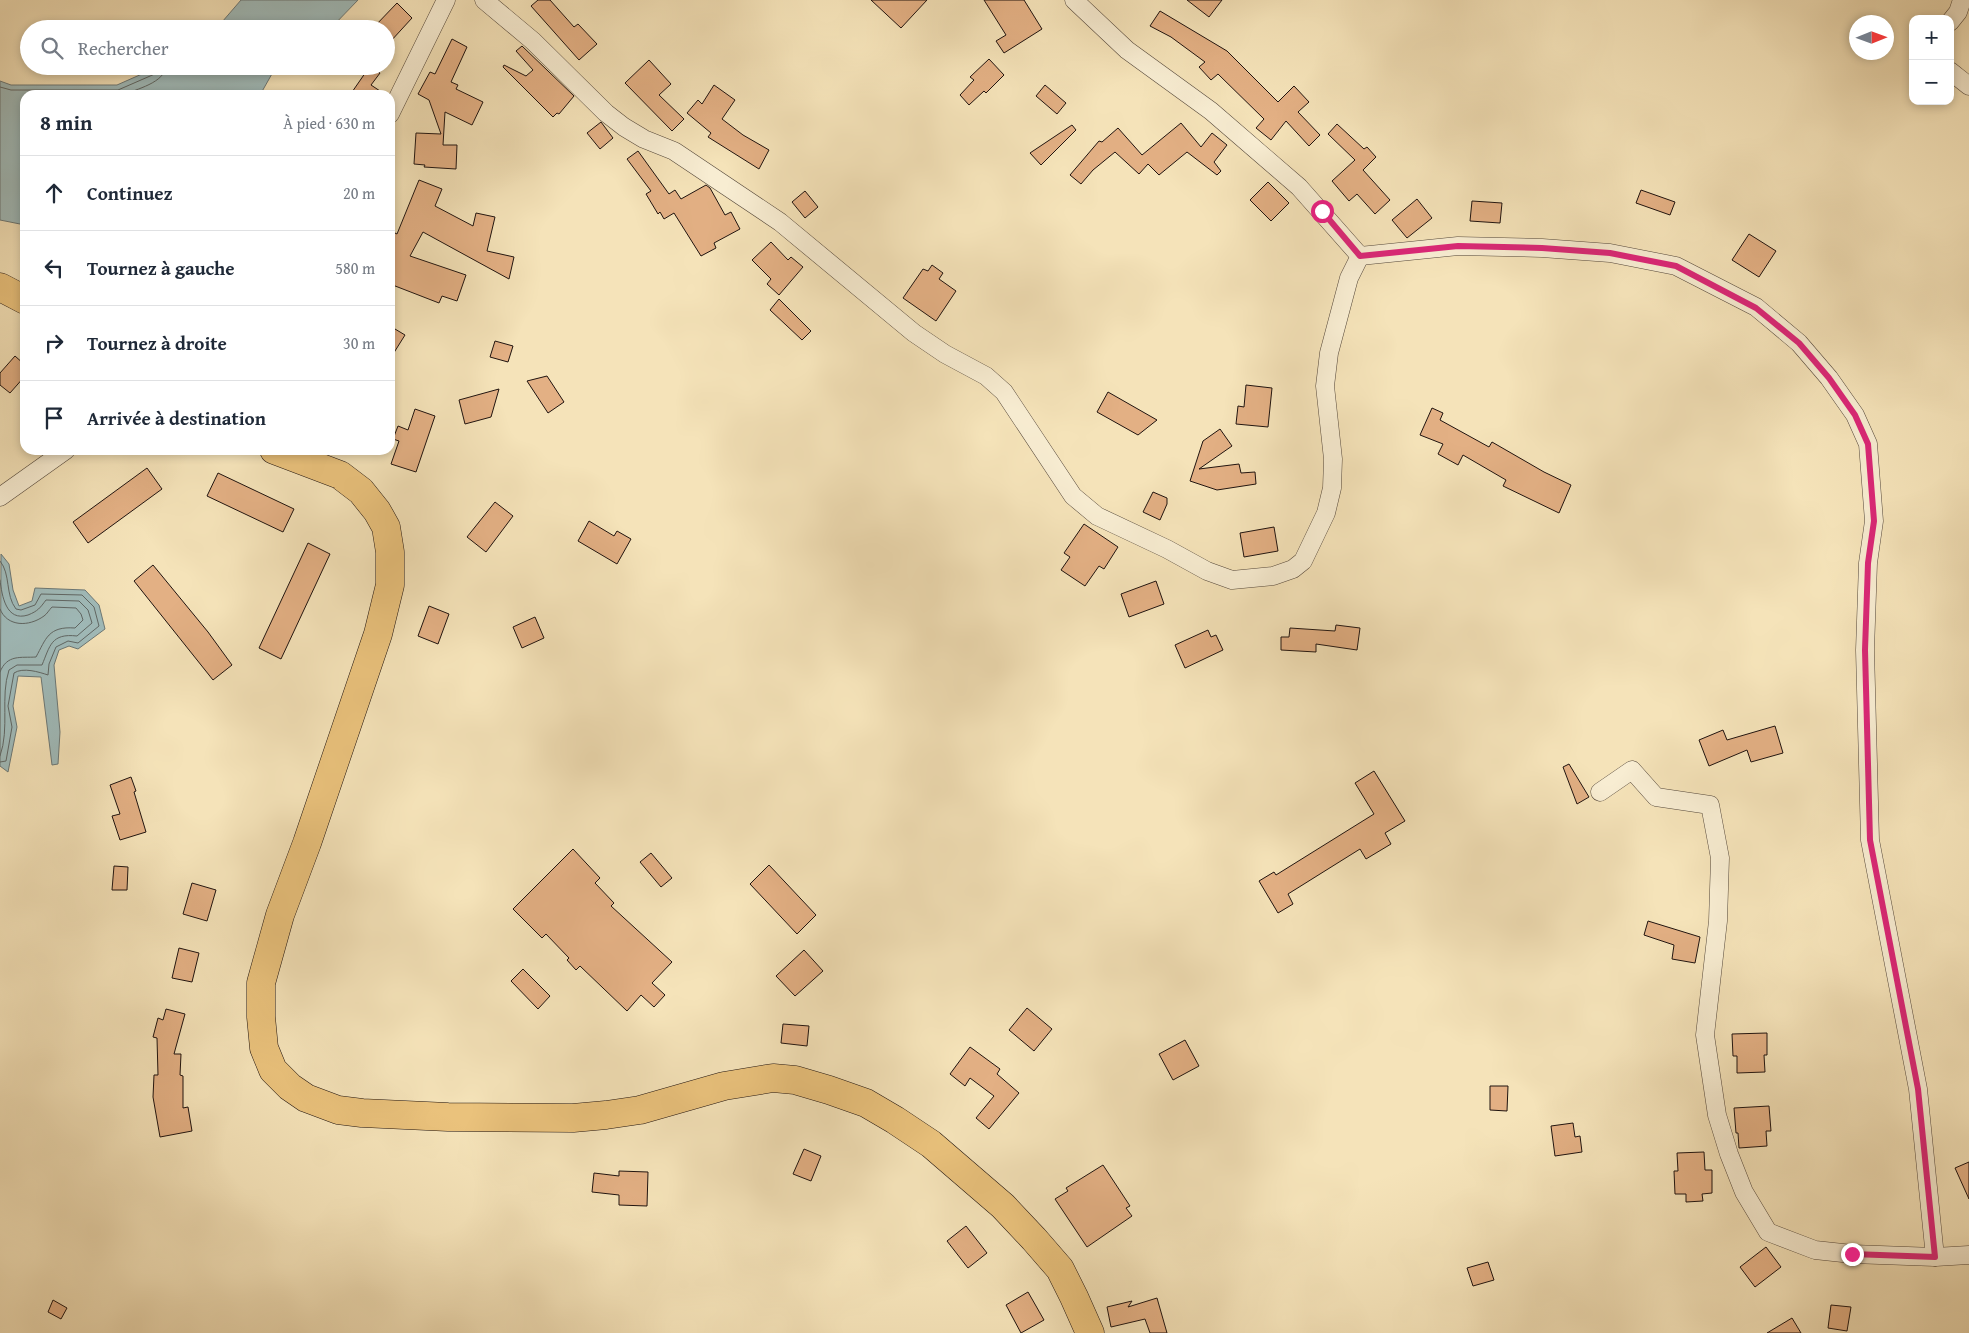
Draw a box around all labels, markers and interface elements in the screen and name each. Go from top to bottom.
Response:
north arrow [1849,15,1894,60]
map controls [1909,15,1954,105]
button: + [1909,15,1954,60]
search box [20,20,395,75]
icon: search [38,34,66,62]
text: Rechercher [78,34,169,62]
button: − [1909,60,1954,105]
text: 8 min [40,107,92,138]
text: À pied · 630 m [283,111,375,135]
icon: ahead [40,179,68,207]
text: Continuez [87,179,173,207]
text: 20 m [343,181,375,205]
route start [1311,200,1334,223]
icon: left [40,254,68,282]
text: Tournez à gauche [87,254,235,282]
text: 580 m [335,256,375,280]
icon: right [40,329,68,357]
text: Tournez à droite [87,329,227,357]
text: 30 m [343,331,375,355]
icon: arrive [40,404,68,432]
text: Arrivée à destination [87,404,266,432]
route end [1841,1243,1864,1266]

